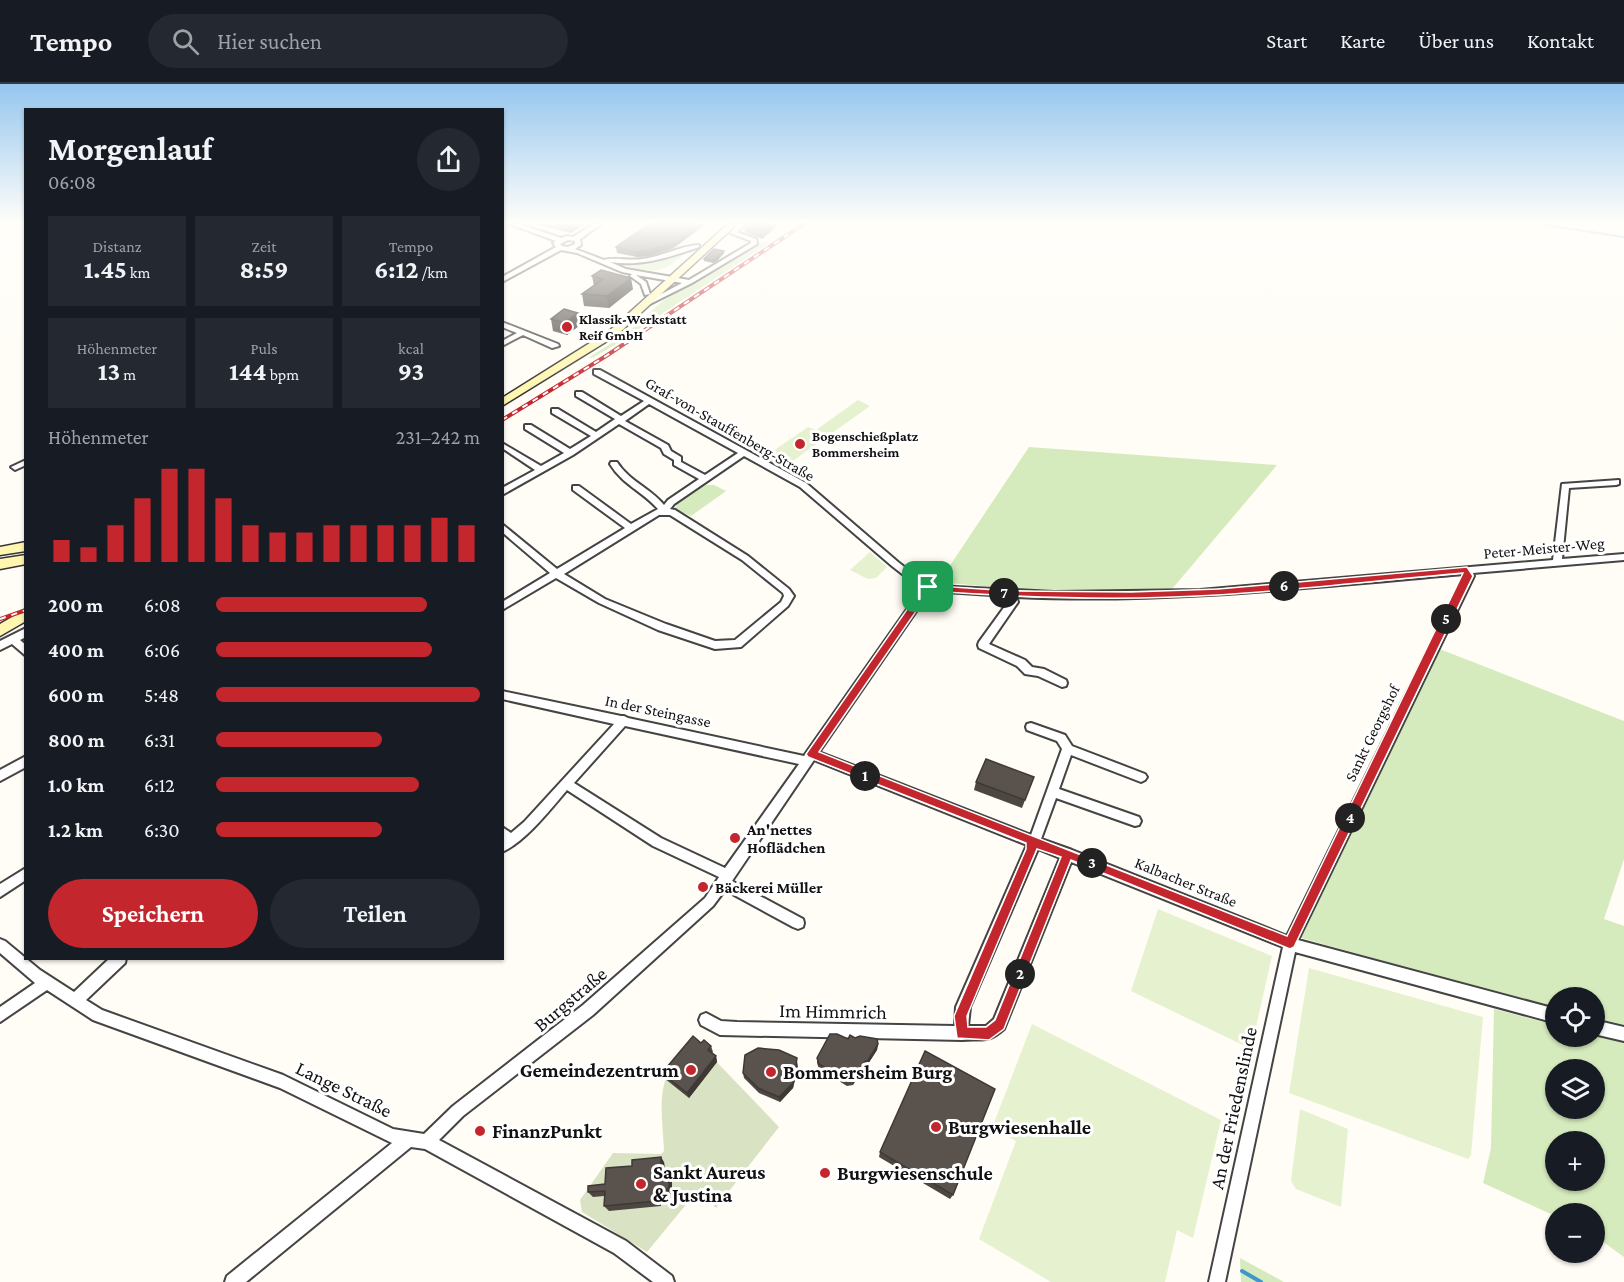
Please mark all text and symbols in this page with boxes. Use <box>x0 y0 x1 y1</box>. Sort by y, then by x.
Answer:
search box <box>148 14 568 68</box>
icon: search <box>169 25 202 58</box>
text: Tempo <box>30 26 112 57</box>
text: Hier suchen <box>217 29 322 54</box>
text: Start <box>1266 29 1307 53</box>
text: Karte <box>1340 29 1385 53</box>
text: Über uns <box>1418 29 1494 53</box>
text: Kontakt <box>1527 29 1594 53</box>
button: share <box>417 128 480 191</box>
text: Morgenlauf <box>48 130 212 167</box>
text: 06:08 <box>48 171 96 193</box>
text: Distanz <box>92 238 142 255</box>
text: Zeit <box>252 238 276 255</box>
text: Tempo <box>389 238 433 255</box>
text: 1.45 <box>84 255 127 284</box>
text: 8:59 <box>239 255 289 284</box>
text: 6:12 <box>374 255 419 284</box>
text: km <box>127 264 150 281</box>
text: /km <box>419 264 448 281</box>
place label: Klassik-Werkstatt Reif GmbH <box>579 311 688 343</box>
marker: Klassik-Werkstatt Reif GmbH <box>560 320 574 334</box>
text: Höhenmeter <box>77 340 157 357</box>
text: Puls <box>251 340 278 357</box>
text: kcal <box>398 340 424 357</box>
text: 13 <box>98 357 120 386</box>
text: 144 <box>229 357 267 386</box>
text: 93 <box>398 357 424 386</box>
text: m <box>120 366 136 383</box>
text: bpm <box>267 366 299 383</box>
street label: Graf-von-Stauffenberg-Straße <box>642 374 817 485</box>
text: Höhenmeter <box>48 426 149 448</box>
text: 231–242 m <box>396 426 480 448</box>
place label: Bogenschießplatz Bommersheim <box>812 428 919 460</box>
marker: Bogenschießplatz Bommersheim <box>793 437 807 451</box>
street label: Peter-Meister-Weg <box>1483 534 1606 563</box>
pin <box>902 561 953 612</box>
icon: arrive <box>911 570 944 603</box>
pin: 6 <box>1269 571 1299 601</box>
text: 6 <box>1280 577 1288 594</box>
pin: 7 <box>989 578 1019 608</box>
text: 7 <box>1000 584 1008 601</box>
text: 200 m <box>48 594 103 616</box>
text: 6:08 <box>144 594 181 616</box>
pin: 5 <box>1431 604 1461 634</box>
text: 5 <box>1442 610 1450 627</box>
text: 400 m <box>48 639 104 661</box>
text: 6:06 <box>144 639 180 661</box>
street label: Sankt Georgshof <box>1341 681 1404 784</box>
text: 600 m <box>48 684 104 706</box>
text: 5:48 <box>144 684 179 706</box>
street label: In der Steingasse <box>603 691 712 731</box>
text: 800 m <box>48 729 105 751</box>
text: 6:31 <box>144 729 175 751</box>
pin: 1 <box>850 761 880 791</box>
text: 1 <box>862 767 868 784</box>
text: 1.0 km <box>48 774 104 796</box>
text: 6:12 <box>144 774 175 796</box>
pin: 4 <box>1335 803 1365 833</box>
text: 4 <box>1346 809 1354 826</box>
text: 1.2 km <box>48 819 103 841</box>
text: 6:30 <box>144 819 180 841</box>
place label: An'nettes Hoflädchen <box>746 821 825 856</box>
marker: An'nettes Hoflädchen <box>728 831 742 845</box>
pin: 3 <box>1077 848 1107 878</box>
text: 3 <box>1088 854 1096 871</box>
street label: Kalbacher Straße <box>1132 854 1240 910</box>
button: Speichern <box>48 879 258 948</box>
button: Teilen <box>270 879 480 948</box>
place label: Bäckerei Müller <box>715 879 823 896</box>
marker: Bäckerei Müller <box>696 880 710 894</box>
pin: 2 <box>1005 959 1035 989</box>
street label: Burgstraße <box>529 962 612 1037</box>
text: 2 <box>1016 965 1024 982</box>
map controls <box>1545 987 1605 1263</box>
button: locate <box>1545 987 1605 1047</box>
street label: Im Himmrich <box>779 999 887 1023</box>
street label: An der Friedenslinde <box>1205 1025 1261 1191</box>
street label: Lange Straße <box>292 1056 396 1123</box>
place label: Gemeindezentrum <box>520 1059 679 1081</box>
button: layers <box>1545 1059 1605 1119</box>
place label: Bommersheim Burg <box>783 1061 953 1083</box>
marker: Gemeindezentrum <box>684 1063 698 1077</box>
marker: Bommersheim Burg <box>764 1065 778 1079</box>
place label: Burgwiesenhalle <box>948 1116 1091 1138</box>
place label: FinanzPunkt <box>492 1120 603 1142</box>
marker: Burgwiesenhalle <box>929 1120 943 1134</box>
marker: FinanzPunkt <box>473 1124 487 1138</box>
button: + <box>1545 1131 1605 1191</box>
place label: Sankt Aureus & Justina <box>653 1161 765 1206</box>
place label: Burgwiesenschule <box>837 1162 993 1184</box>
marker: Burgwiesenschule <box>818 1166 832 1180</box>
marker: Sankt Aureus & Justina <box>634 1177 648 1191</box>
button: − <box>1545 1203 1605 1263</box>

